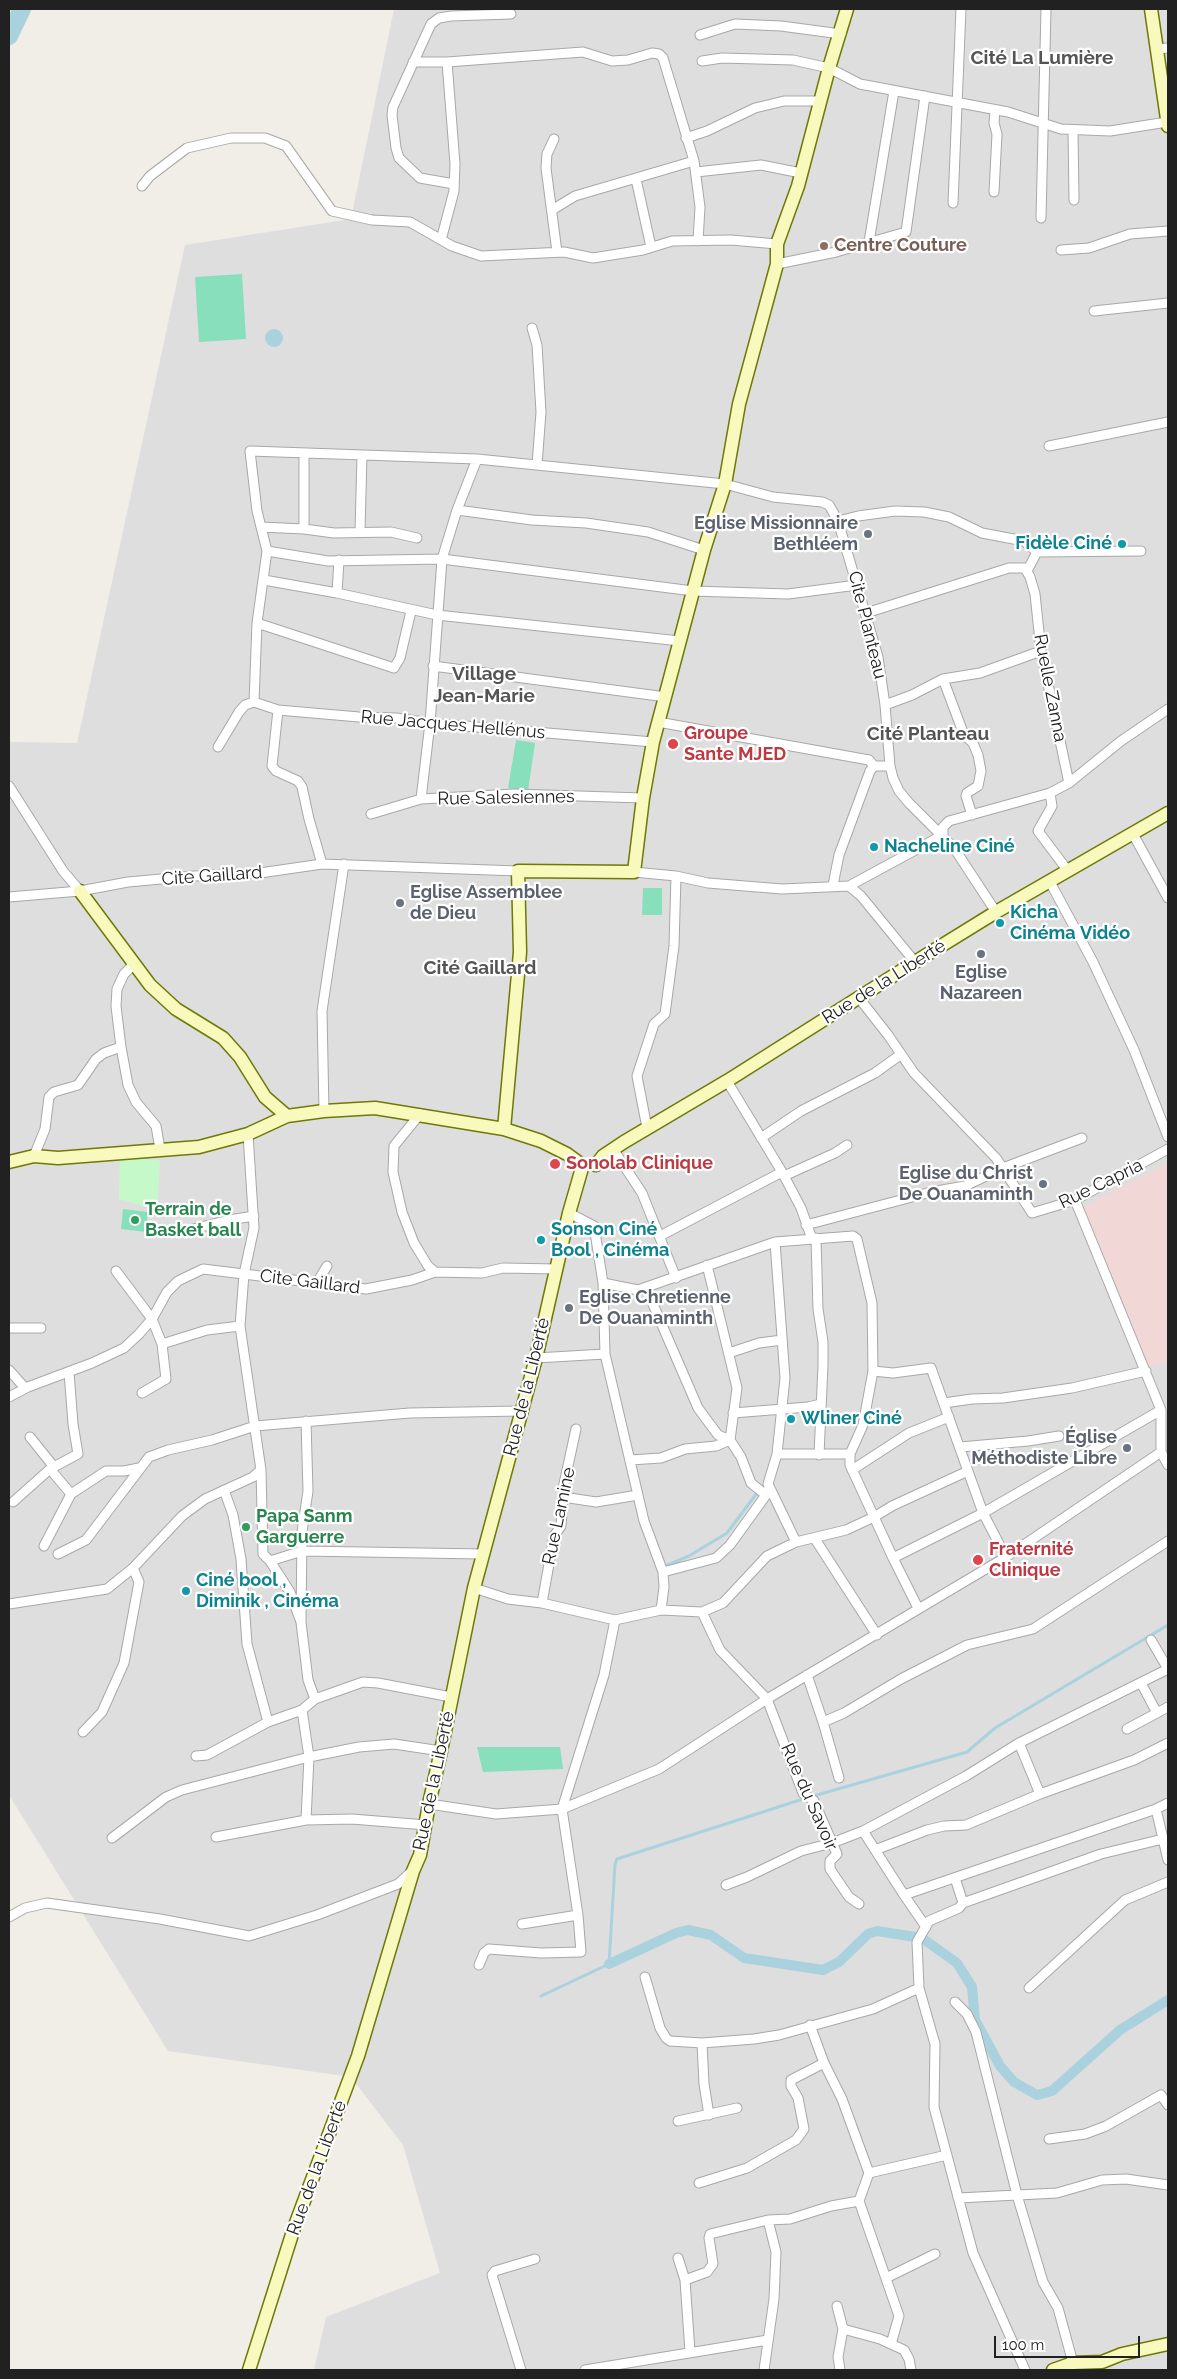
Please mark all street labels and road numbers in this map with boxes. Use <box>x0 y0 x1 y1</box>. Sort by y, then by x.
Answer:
street label: Cite Planteau <box>843 569 891 681</box>
street label: Ruelle Zanna <box>1029 632 1071 744</box>
street label: Rue Jacques Hellénus <box>360 706 546 744</box>
street label: Rue Salesiennes <box>437 786 575 810</box>
street label: Cite Gaillard <box>161 862 263 890</box>
street label: Rue de la Liberté <box>818 935 950 1029</box>
street label: Rue Capria <box>1055 1154 1147 1214</box>
street label: Cite Gaillard <box>259 1265 361 1299</box>
street label: Rue de la Liberté <box>499 1316 555 1458</box>
street label: Rue Lamine <box>538 1465 580 1567</box>
street label: Rue de la Liberté <box>409 1709 459 1853</box>
street label: Rue du Savoir <box>776 1740 842 1854</box>
street label: Rue de la Liberté <box>283 2098 351 2238</box>

